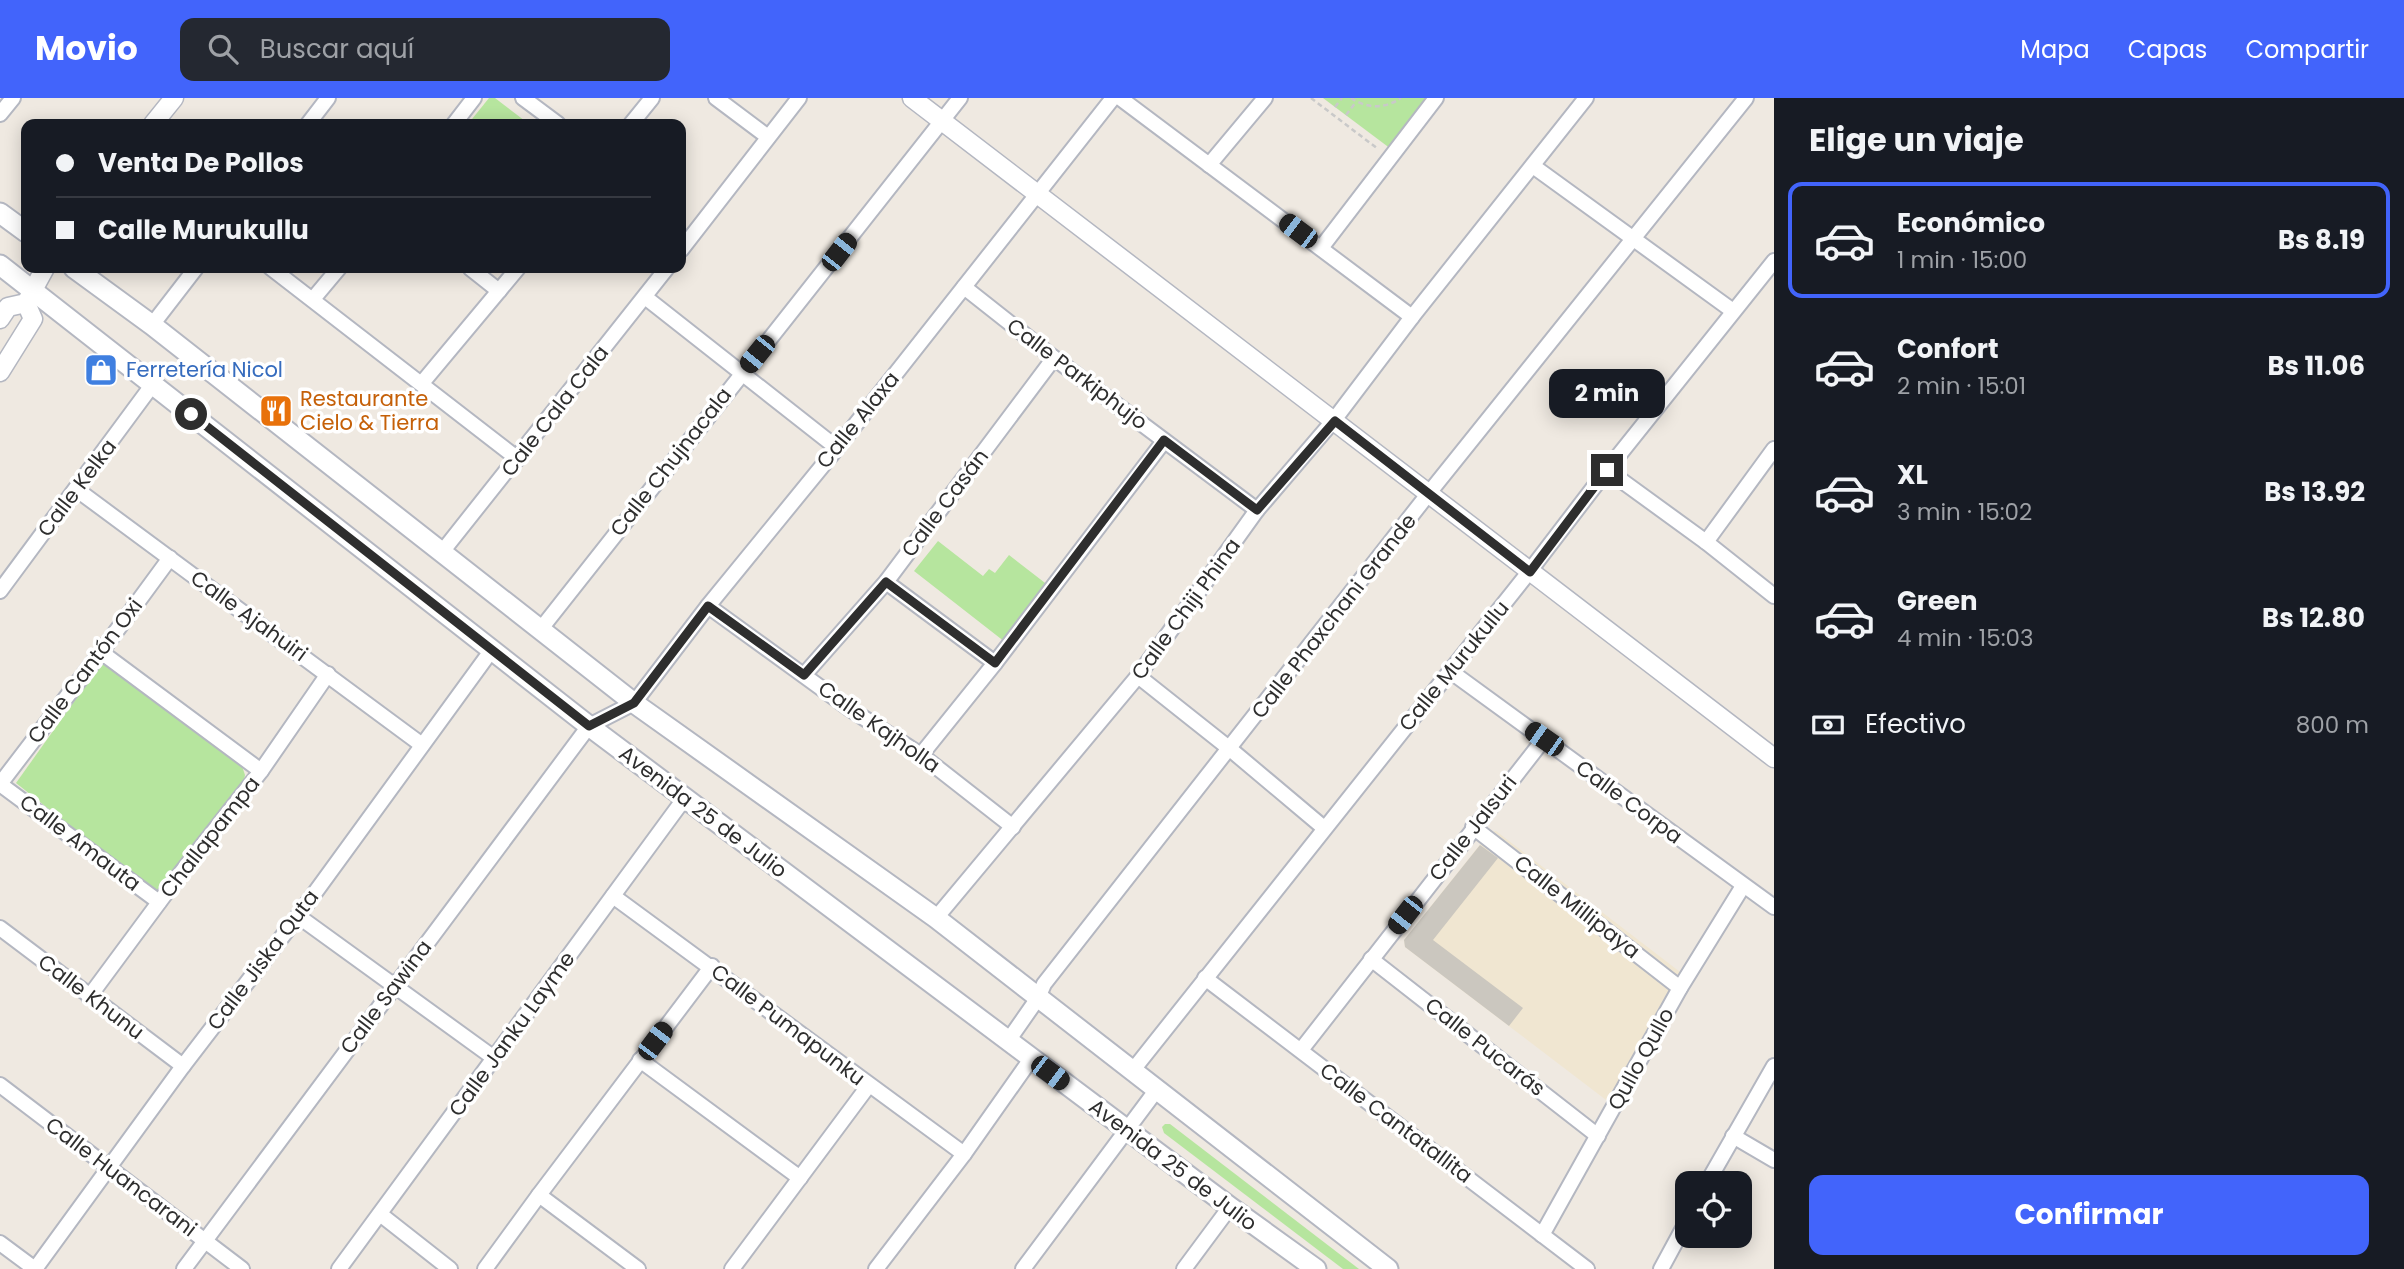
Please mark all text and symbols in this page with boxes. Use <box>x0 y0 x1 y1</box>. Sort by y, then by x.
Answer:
search box <box>180 18 670 81</box>
text: Movio <box>35 25 138 72</box>
icon: search <box>204 30 242 68</box>
text: Buscar aquí <box>260 31 414 67</box>
text: Mapa <box>2020 33 2090 66</box>
text: Capas <box>2128 33 2207 66</box>
text: Compartir <box>2245 33 2369 66</box>
text: Elige un viaje <box>1809 117 2024 162</box>
text: Venta De Pollos <box>98 145 304 181</box>
text: Económico <box>1897 205 2045 241</box>
icon: car <box>1813 209 1876 272</box>
car <box>1275 210 1322 252</box>
text: Calle Murukullu <box>98 212 309 248</box>
text: Bs 8.19 <box>2278 222 2365 258</box>
car <box>818 229 861 275</box>
text: 1 min · 15:00 <box>1897 244 2027 276</box>
street label: Calle Parkiphujo <box>1001 311 1154 436</box>
car <box>736 331 779 377</box>
text: Confort <box>1897 331 1999 367</box>
icon: car <box>1813 335 1876 398</box>
street label: Cale Cala Cala <box>494 339 615 482</box>
text: Bs 11.06 <box>2267 348 2365 384</box>
shop icon: Ferretería Nicol <box>82 351 120 389</box>
place label: Ferretería Nicol <box>126 355 283 384</box>
street label: Calle Alaxa <box>809 365 906 474</box>
callout: 2 min <box>1549 368 1665 418</box>
text: 2 min · 15:01 <box>1897 370 2026 402</box>
text: 2 min <box>1575 377 1639 409</box>
street label: Calle Chujnacala <box>603 381 738 542</box>
place label: Restaurante Cielo & Tierra <box>300 384 439 437</box>
restaurant icon: Restaurante Cielo & Tierra <box>257 392 295 430</box>
route start <box>175 398 207 430</box>
street label: Calle Kelka <box>30 433 123 542</box>
street label: Calle Casán <box>894 443 995 563</box>
route end <box>1591 454 1623 486</box>
text: XL <box>1897 457 1928 493</box>
icon: car <box>1813 461 1876 524</box>
text: Bs 13.92 <box>2264 474 2365 510</box>
text: 3 min · 15:02 <box>1897 496 2032 528</box>
street label: Calle Phaxchani Grande <box>1244 507 1423 724</box>
street label: Calle Chiji Phina <box>1124 532 1247 685</box>
street label: Calle Ajahuiri <box>185 563 314 668</box>
text: Green <box>1897 583 1978 619</box>
icon: car <box>1813 587 1876 650</box>
street label: Calle Cantón Oxi <box>20 592 149 749</box>
street label: Calle Murukullu <box>1392 594 1515 737</box>
text: Bs 12.80 <box>2262 600 2365 636</box>
text: 4 min · 15:03 <box>1897 622 2034 654</box>
street label: Calle Kajholla <box>812 674 946 779</box>
icon: cash <box>1809 706 1847 744</box>
text: Efectivo <box>1865 706 1966 742</box>
text: 800 m <box>2296 709 2369 741</box>
car <box>1521 718 1568 760</box>
street label: Avenida 25 de Julio <box>613 739 793 884</box>
street label: Calle Corpa <box>1570 753 1688 850</box>
street label: Calle Jalsuri <box>1422 769 1523 887</box>
street label: Challapampa <box>153 770 266 903</box>
street label: Calle Amauta <box>14 787 147 898</box>
street label: Calle Millipaya <box>1508 848 1646 965</box>
street label: Calle Jiska Quta <box>200 883 325 1036</box>
car <box>1384 892 1427 938</box>
street label: Calle Sawina <box>333 934 438 1060</box>
street label: Calle Janku Layme <box>442 945 581 1122</box>
street label: Calle Khunu <box>32 947 150 1046</box>
street label: Calle Pumapunku <box>705 957 871 1092</box>
street label: Calle Pucarás <box>1419 991 1551 1103</box>
street label: Qullo Qullo <box>1600 1002 1681 1115</box>
car <box>634 1018 677 1064</box>
car <box>1027 1052 1074 1094</box>
street label: Calle Cantatallita <box>1314 1056 1479 1190</box>
street label: Avenida 25 de Julio <box>1083 1092 1263 1237</box>
street label: Calle Huancarani <box>40 1110 203 1243</box>
map controls <box>1675 1171 1752 1248</box>
button: locate <box>1675 1171 1752 1248</box>
button: Confirmar <box>1809 1175 2369 1255</box>

